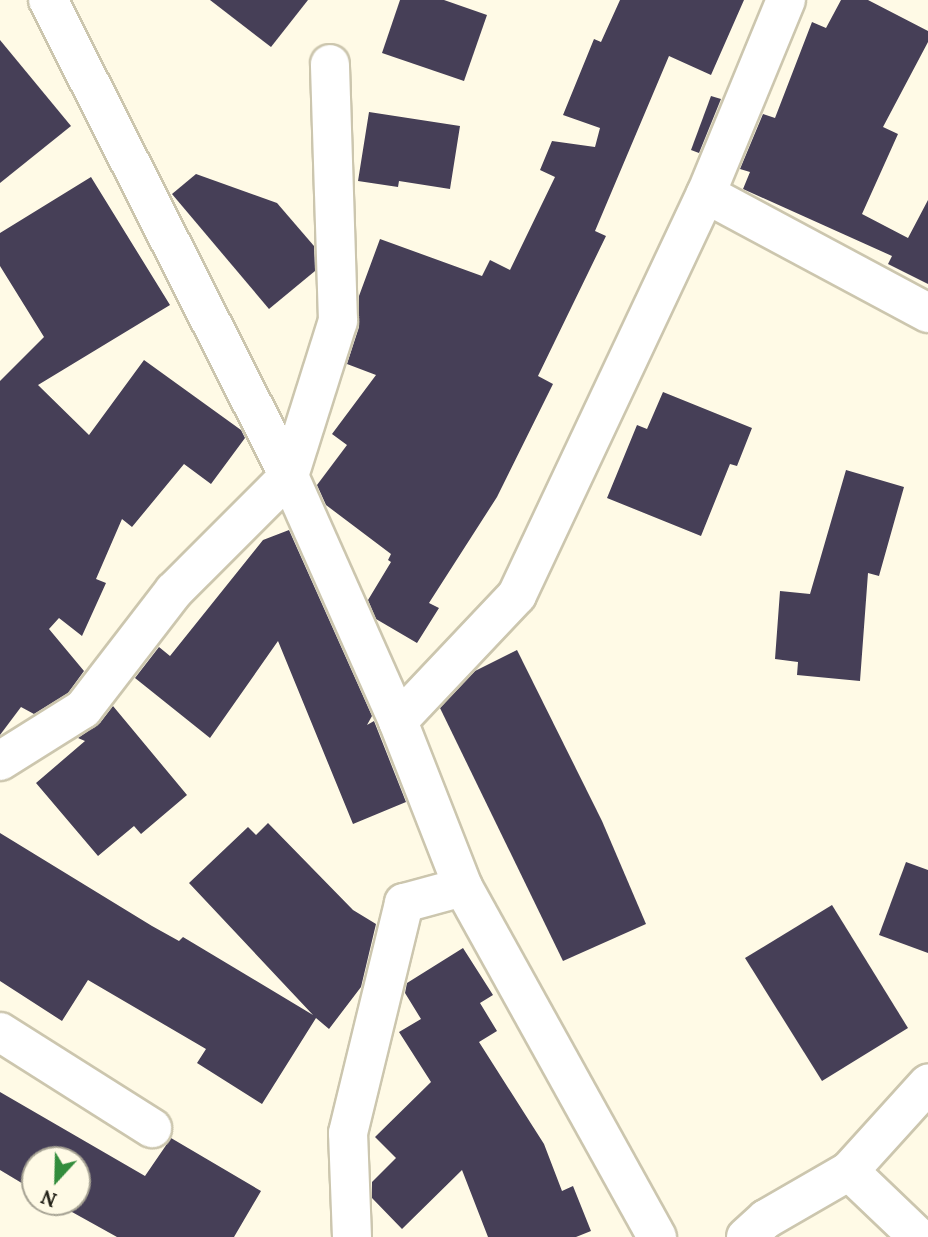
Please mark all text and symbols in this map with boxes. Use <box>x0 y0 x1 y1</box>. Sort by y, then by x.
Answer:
north arrow <box>21 1146 91 1216</box>
text: N <box>38 1185 60 1212</box>

